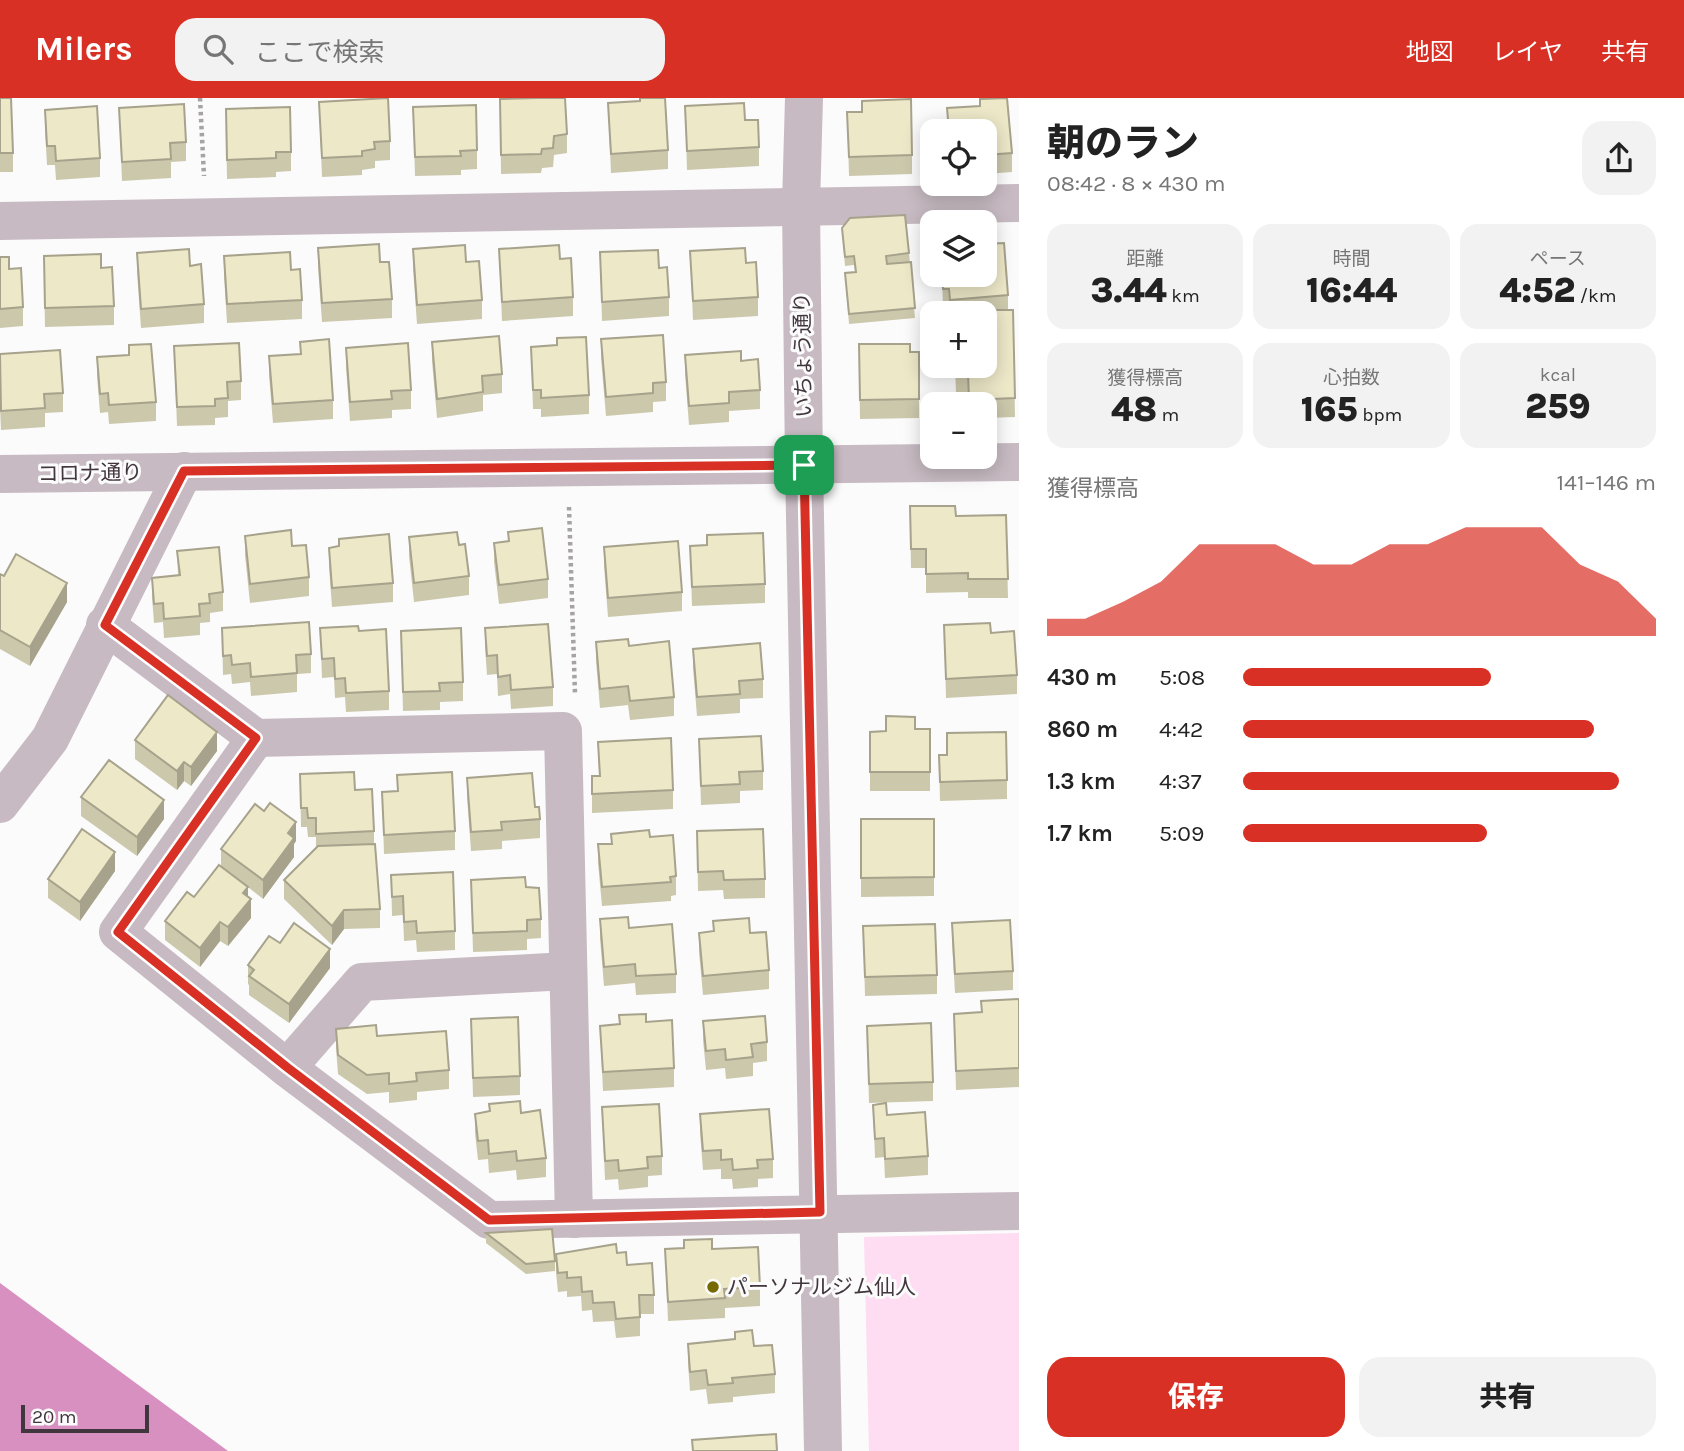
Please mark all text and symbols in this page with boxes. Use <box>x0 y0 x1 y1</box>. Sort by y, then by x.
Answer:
search box <box>175 18 665 81</box>
text: Milers <box>35 30 133 68</box>
icon: search <box>199 30 237 68</box>
text: ここで検索 <box>255 37 385 68</box>
text: 地図 <box>1406 38 1454 66</box>
text: レイヤ <box>1492 38 1563 66</box>
text: 共有 <box>1601 38 1649 66</box>
map controls <box>920 119 997 469</box>
button: locate <box>920 119 997 196</box>
text: 朝のラン <box>1047 121 1199 166</box>
button: share <box>1582 121 1656 195</box>
text: 08:42 · 8 × 430 m <box>1047 170 1225 197</box>
button: layers <box>920 210 997 287</box>
text: 距離 <box>1126 248 1164 270</box>
text: 時間 <box>1332 248 1371 270</box>
text: ペース <box>1530 248 1586 270</box>
text: 3.44 <box>1091 270 1167 311</box>
text: 16:44 <box>1306 270 1397 311</box>
text: 4:52 <box>1499 270 1575 311</box>
text: km <box>1167 285 1200 307</box>
text: /km <box>1575 285 1617 307</box>
street label: いちょう通り <box>790 292 816 418</box>
button: + <box>920 301 997 378</box>
text: kcal <box>1540 364 1576 386</box>
text: 獲得標高 <box>1107 367 1183 389</box>
text: 心拍数 <box>1323 367 1380 389</box>
text: 259 <box>1525 386 1591 427</box>
text: 48 <box>1111 389 1157 430</box>
text: 165 <box>1301 389 1358 430</box>
button: − <box>920 392 997 469</box>
text: m <box>1157 404 1179 426</box>
text: bpm <box>1358 404 1402 426</box>
pin <box>774 435 834 495</box>
icon: arrive <box>785 446 823 484</box>
street label: コロナ通り <box>37 460 143 486</box>
text: 141–146 m <box>1556 469 1656 496</box>
text: 獲得標高 <box>1047 475 1139 502</box>
text: 430 m <box>1047 664 1117 691</box>
text: 5:08 <box>1159 664 1205 691</box>
text: 860 m <box>1047 716 1118 743</box>
text: 4:42 <box>1159 716 1203 743</box>
text: 1.3 km <box>1047 768 1116 795</box>
text: 4:37 <box>1159 768 1202 795</box>
text: 1.7 km <box>1047 820 1113 847</box>
text: 5:09 <box>1159 820 1204 847</box>
place label: パーソナルジム仙人 <box>727 1275 916 1299</box>
marker: パーソナルジム仙人 <box>705 1279 721 1295</box>
button: 保存 <box>1047 1357 1345 1437</box>
button: 共有 <box>1359 1357 1656 1437</box>
scale bar <box>21 1402 149 1434</box>
text: 20 m <box>32 1406 77 1428</box>

